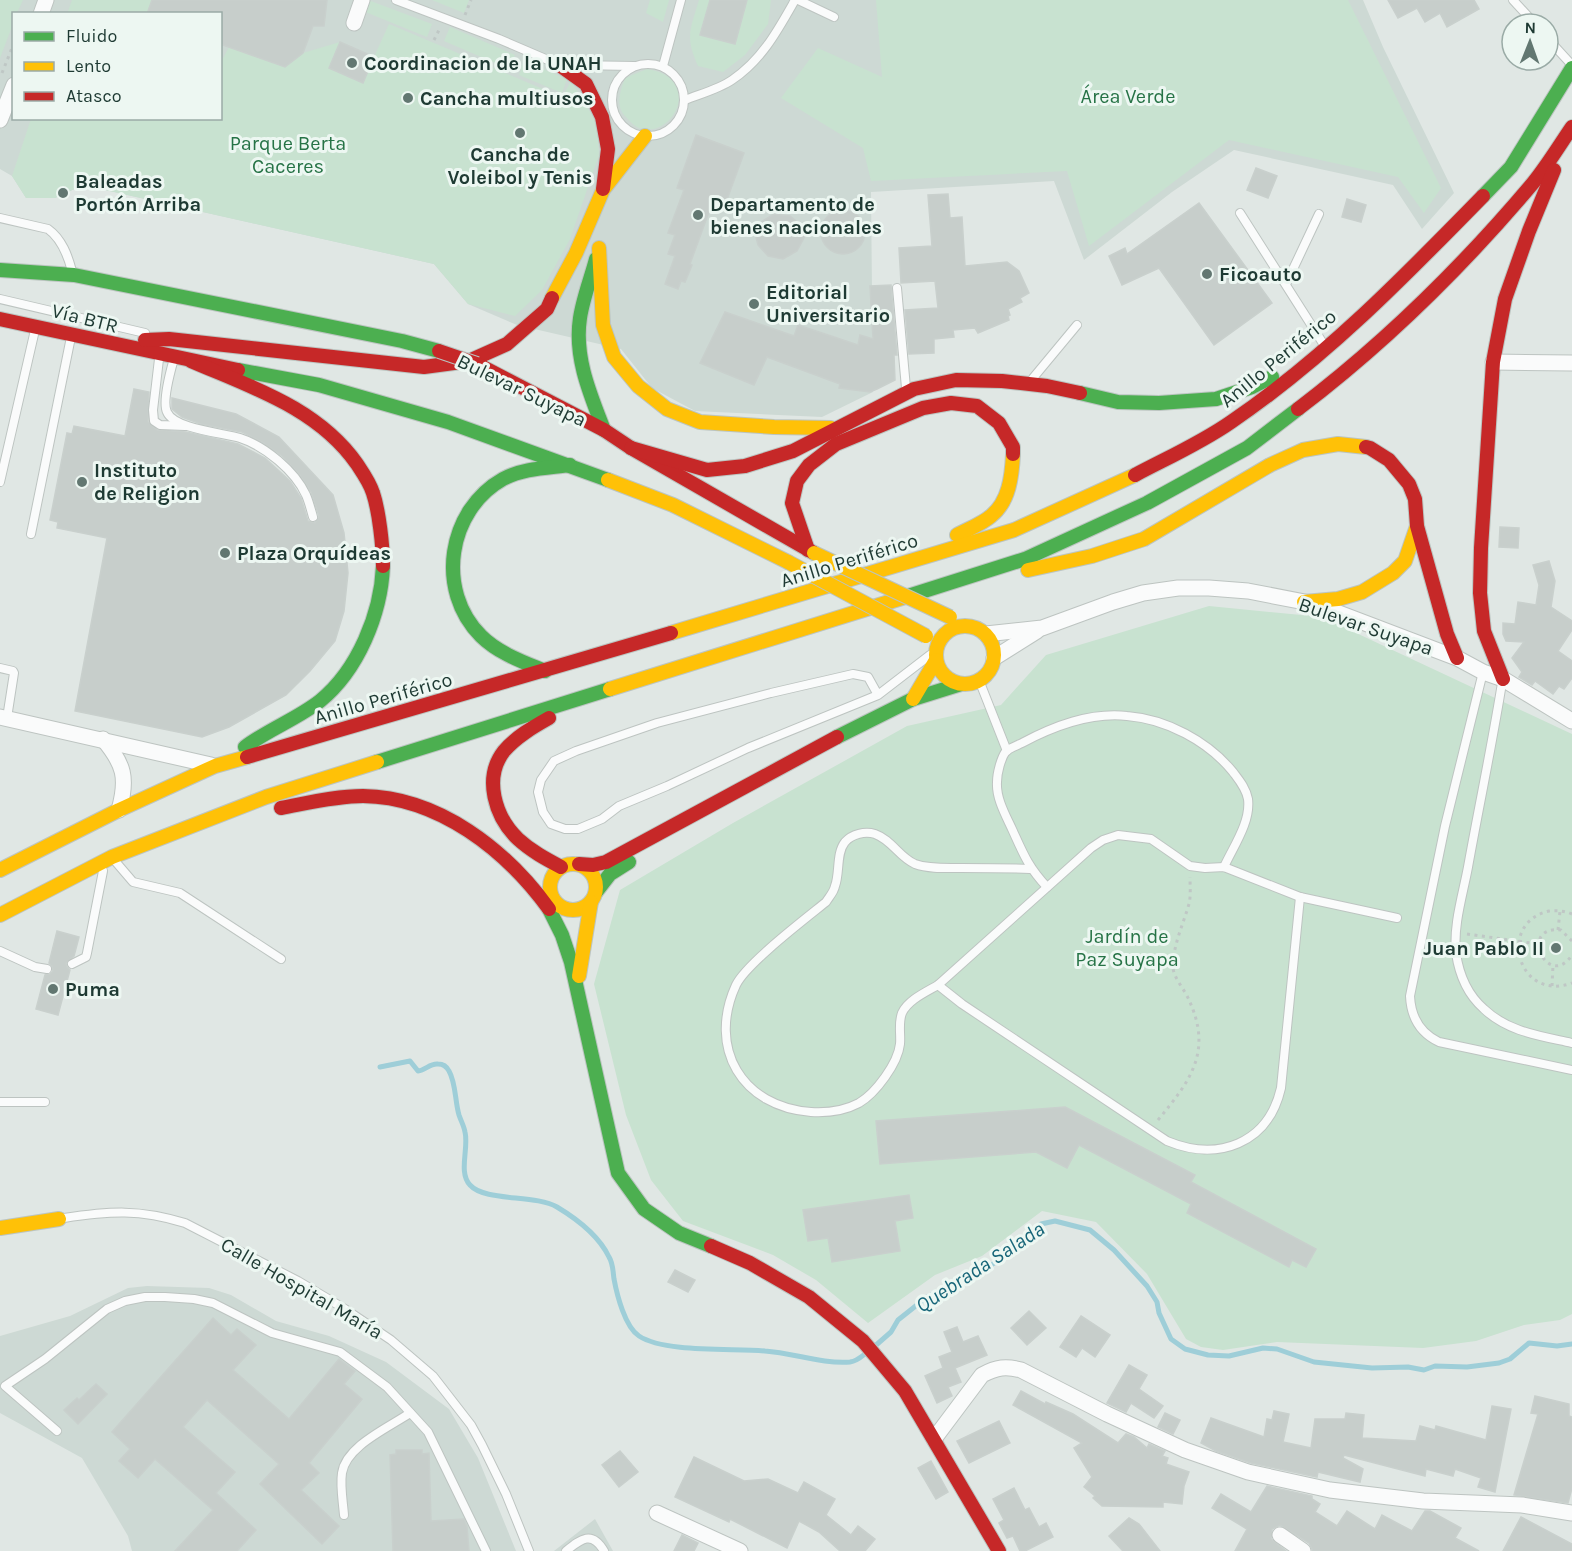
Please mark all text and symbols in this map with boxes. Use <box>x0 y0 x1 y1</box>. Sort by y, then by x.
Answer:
legend <box>12 12 222 120</box>
north arrow <box>1500 12 1560 72</box>
text: N <box>1524 18 1536 37</box>
text: Fluido <box>66 25 117 47</box>
place label: Coordinacion de la UNAH <box>364 52 602 75</box>
text: Lento <box>66 55 111 77</box>
marker: Coordinacion de la UNAH <box>345 56 359 70</box>
park label: Área Verde <box>1081 84 1175 108</box>
text: Atasco <box>66 85 122 107</box>
place label: Cancha multiusos <box>420 87 594 110</box>
marker: Cancha multiusos <box>401 91 415 105</box>
marker: Cancha de Voleibol y Tenis <box>513 126 527 140</box>
park label: Parque Berta Caceres <box>230 132 346 178</box>
place label: Cancha de Voleibol y Tenis <box>448 143 592 189</box>
place label: Baleadas Portón Arriba <box>75 170 201 216</box>
marker: Baleadas Portón Arriba <box>56 186 70 200</box>
place label: Departamento de bienes nacionales <box>710 193 882 239</box>
marker: Departamento de bienes nacionales <box>691 208 705 222</box>
place label: Ficoauto <box>1219 263 1302 286</box>
marker: Ficoauto <box>1200 267 1214 281</box>
place label: Editorial Universitario <box>766 281 890 327</box>
marker: Editorial Universitario <box>747 297 761 311</box>
street label: Vía BTR <box>49 299 120 338</box>
street label: Anillo Periférico <box>1216 305 1341 412</box>
street label: Bulevar Suyapa <box>454 349 590 432</box>
place label: Instituto de Religion <box>94 459 200 505</box>
marker: Instituto de Religion <box>75 475 89 489</box>
street label: Anillo Periférico <box>778 529 921 592</box>
place label: Plaza Orquídeas <box>237 542 391 565</box>
marker: Plaza Orquídeas <box>218 546 232 560</box>
street label: Bulevar Suyapa <box>1296 593 1436 660</box>
street label: Anillo Periférico <box>311 668 455 729</box>
park label: Jardín de Paz Suyapa <box>1075 925 1179 971</box>
place label: Juan Pablo II <box>1423 937 1544 960</box>
marker: Juan Pablo II <box>1549 941 1563 955</box>
place label: Puma <box>65 978 120 1001</box>
marker: Puma <box>46 982 60 996</box>
water label: Quebrada Salada <box>911 1217 1049 1317</box>
street label: Calle Hospital María <box>217 1233 387 1344</box>

